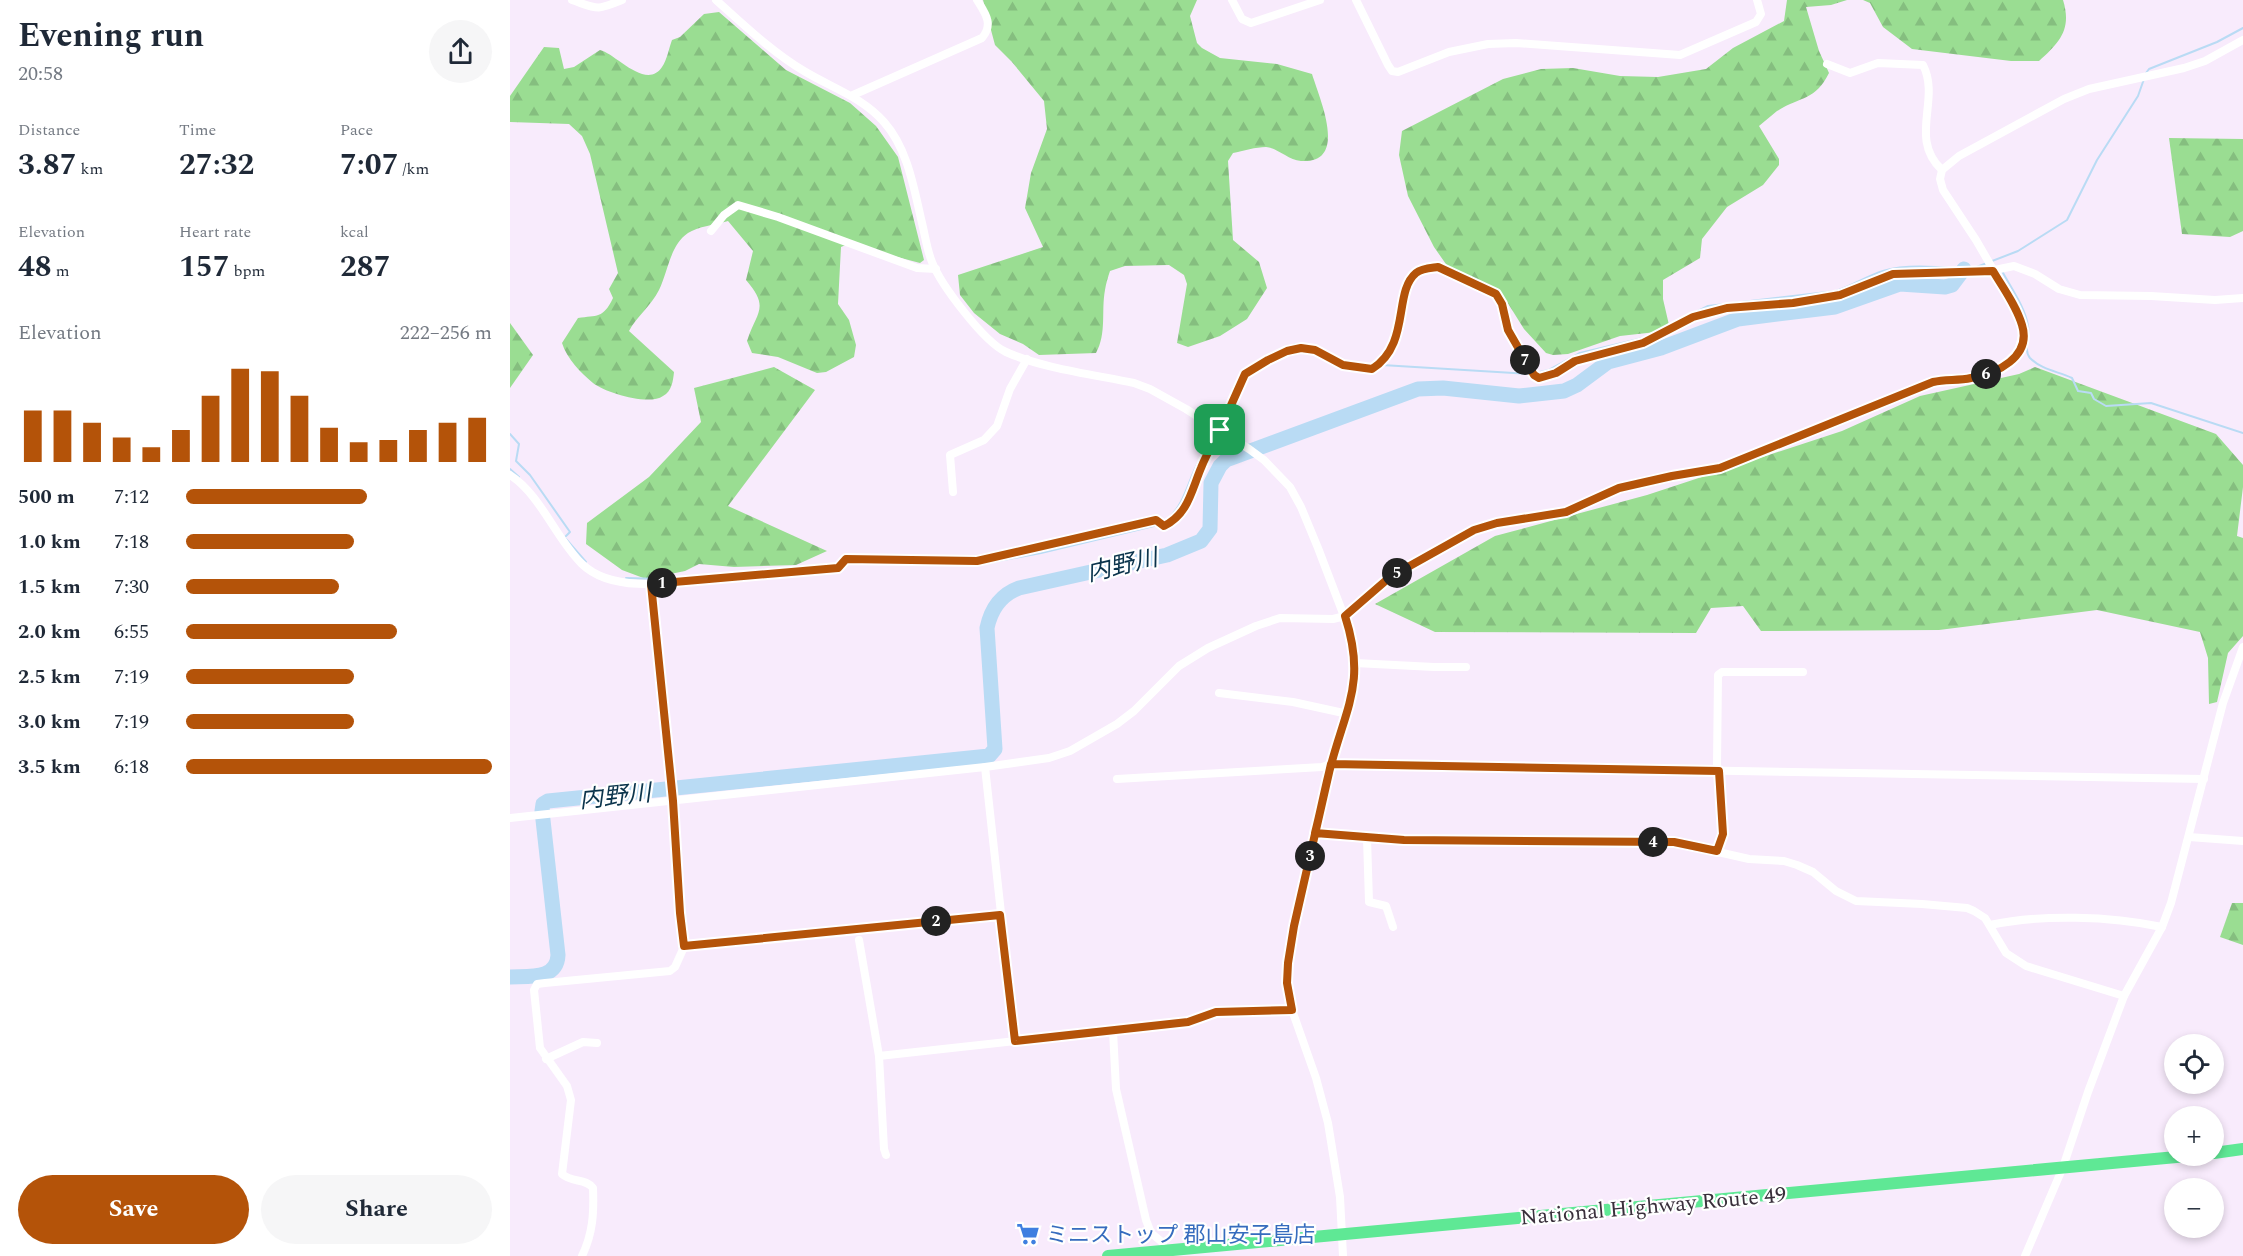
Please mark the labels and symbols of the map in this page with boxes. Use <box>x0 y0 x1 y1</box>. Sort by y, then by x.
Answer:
pin: 7 <box>1510 345 1540 375</box>
pin: 6 <box>1971 359 2001 389</box>
pin <box>1194 404 1245 455</box>
water label: 内野川 <box>1083 540 1164 592</box>
pin: 5 <box>1382 558 1412 588</box>
pin: 1 <box>647 568 677 598</box>
water label: 内野川 <box>577 775 656 819</box>
pin: 4 <box>1638 827 1668 857</box>
pin: 3 <box>1295 841 1325 871</box>
pin: 2 <box>921 906 951 936</box>
street label: National Highway Route 49 <box>1519 1178 1788 1235</box>
place label: ミニストップ 郡山安子島店 <box>1046 1219 1316 1252</box>
supermarket icon: ミニストップ 郡山安子島店 <box>1015 1221 1041 1247</box>

